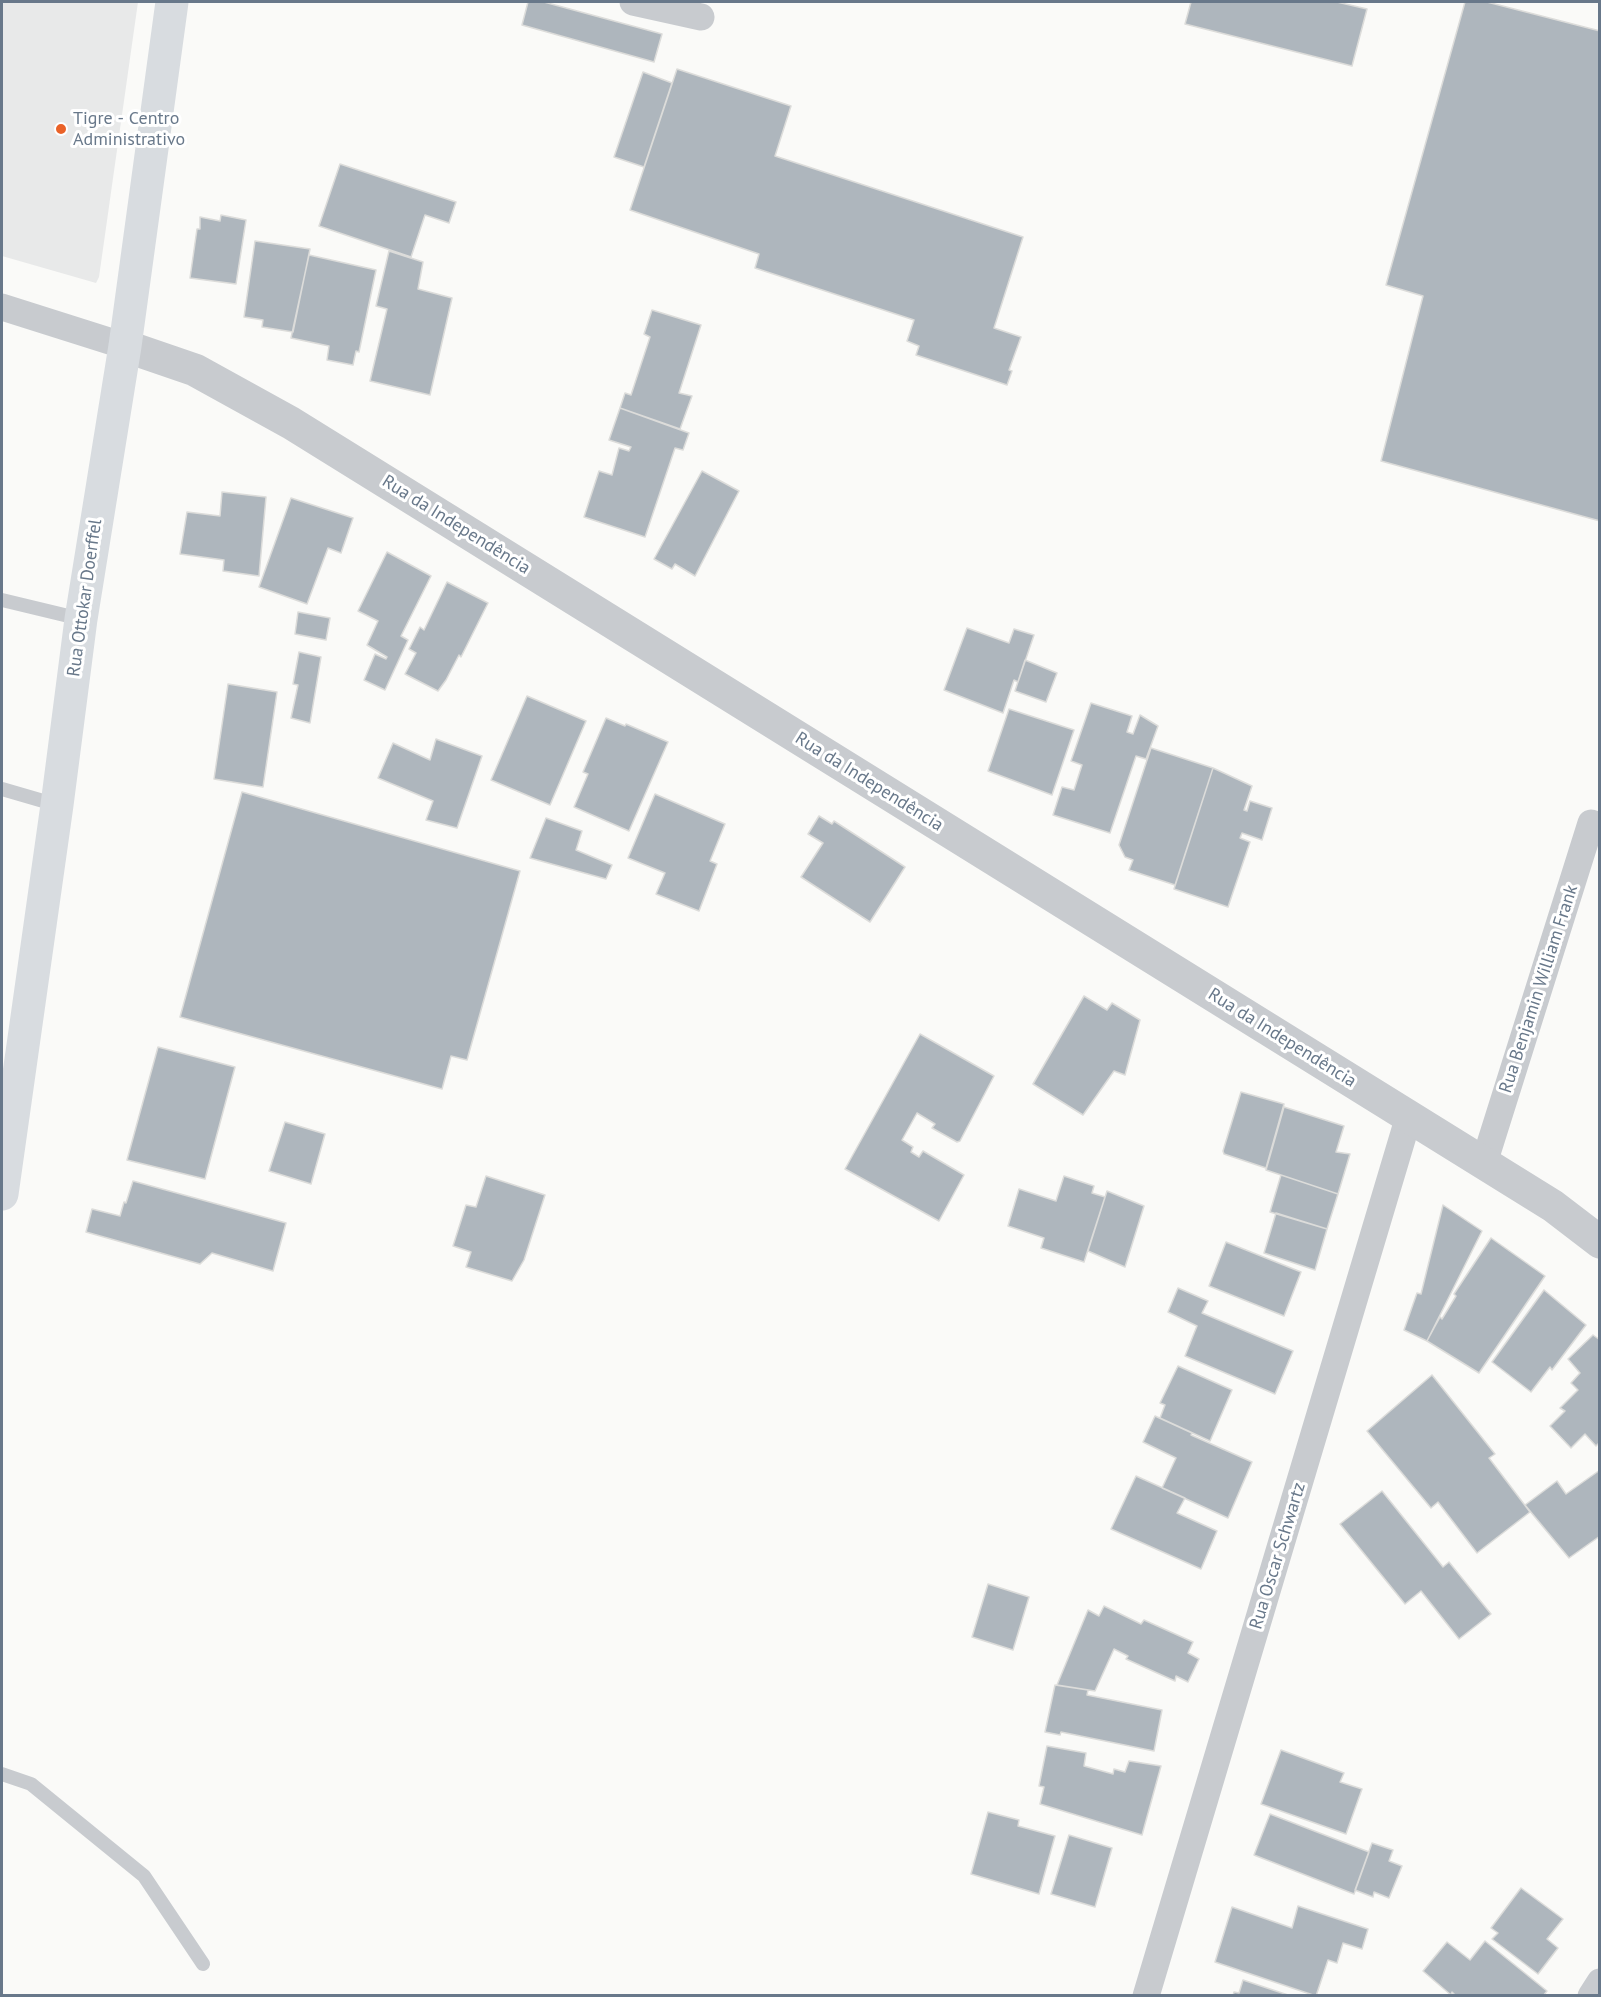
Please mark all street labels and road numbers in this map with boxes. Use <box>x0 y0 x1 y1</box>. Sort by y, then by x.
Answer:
street label: Rua da Independência <box>378 471 534 579</box>
street label: Rua Ottokar Doerffel <box>63 518 107 678</box>
street label: Rua da Independência <box>791 728 947 836</box>
street label: Rua Benjamin William Frank <box>1495 882 1583 1096</box>
street label: Rua da Independência <box>1204 984 1360 1092</box>
street label: Rua Oscar Schwartz <box>1245 1480 1311 1632</box>

